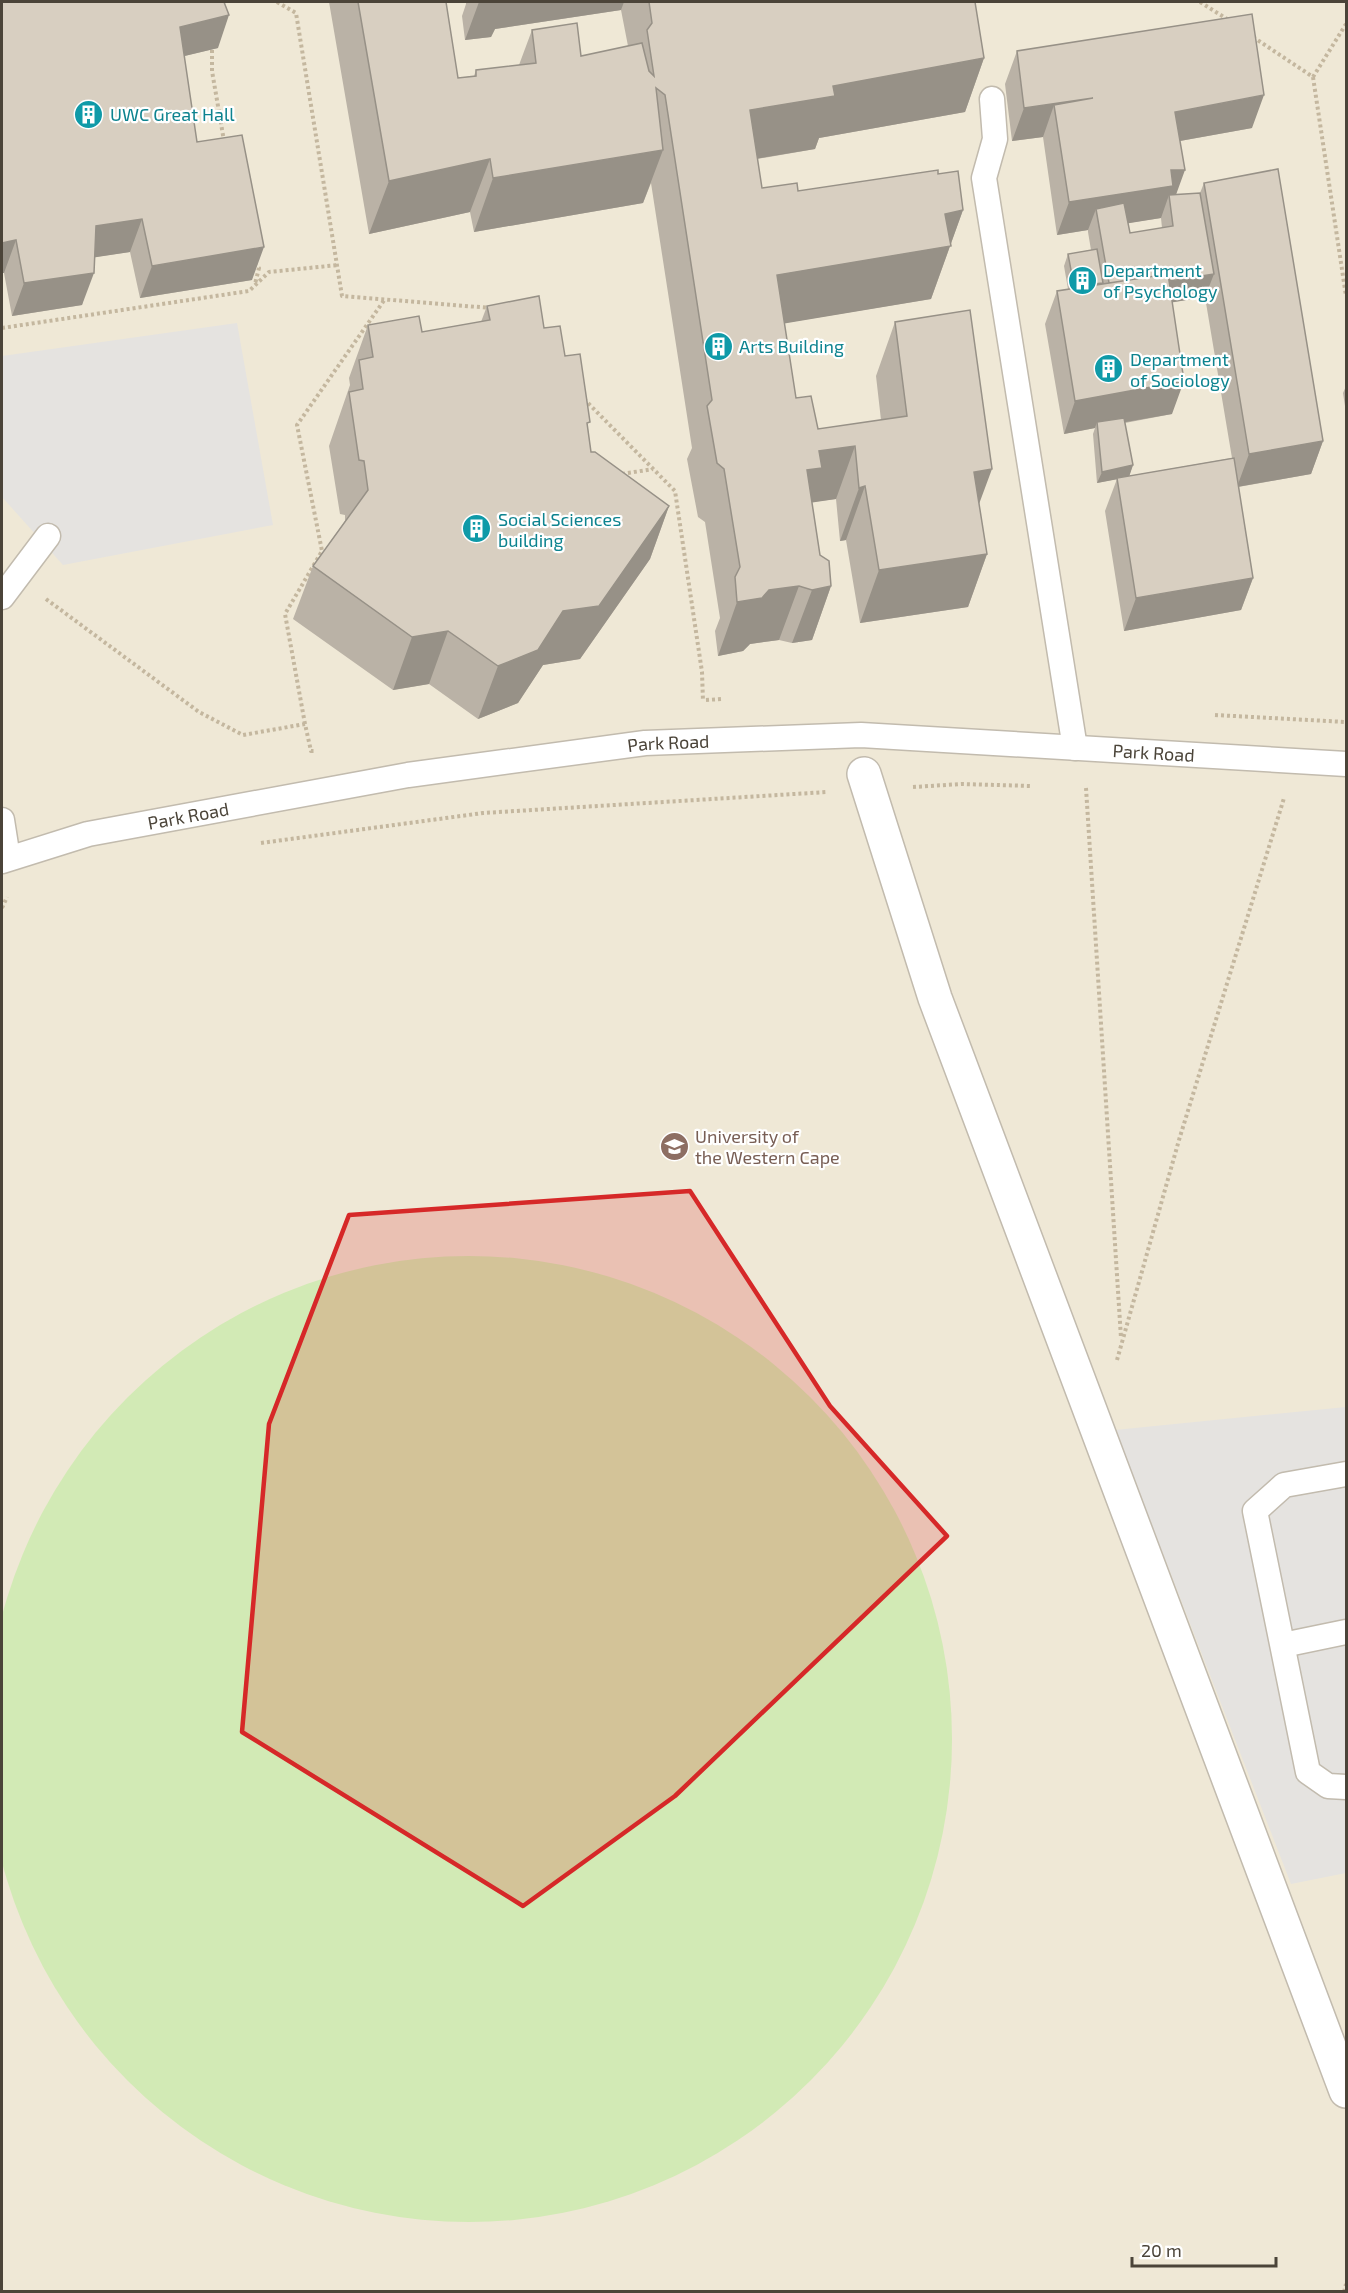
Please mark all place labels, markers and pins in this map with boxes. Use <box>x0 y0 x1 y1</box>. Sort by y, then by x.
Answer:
building icon: UWC Great Hall <box>73 98 105 130</box>
place label: UWC Great Hall <box>110 103 235 125</box>
place label: Department of Psychology <box>1103 259 1218 302</box>
building icon: Department of Psychology <box>1066 264 1098 296</box>
building icon: Arts Building <box>702 330 734 362</box>
place label: Arts Building <box>739 335 844 357</box>
place label: Department of Sociology <box>1130 348 1230 391</box>
building icon: Department of Sociology <box>1093 353 1125 385</box>
place label: Social Sciences building <box>498 508 621 551</box>
building icon: Social Sciences building <box>461 513 493 545</box>
place label: University of the Western Cape <box>695 1125 840 1168</box>
school or university icon: University of the Western Cape <box>658 1130 690 1162</box>

